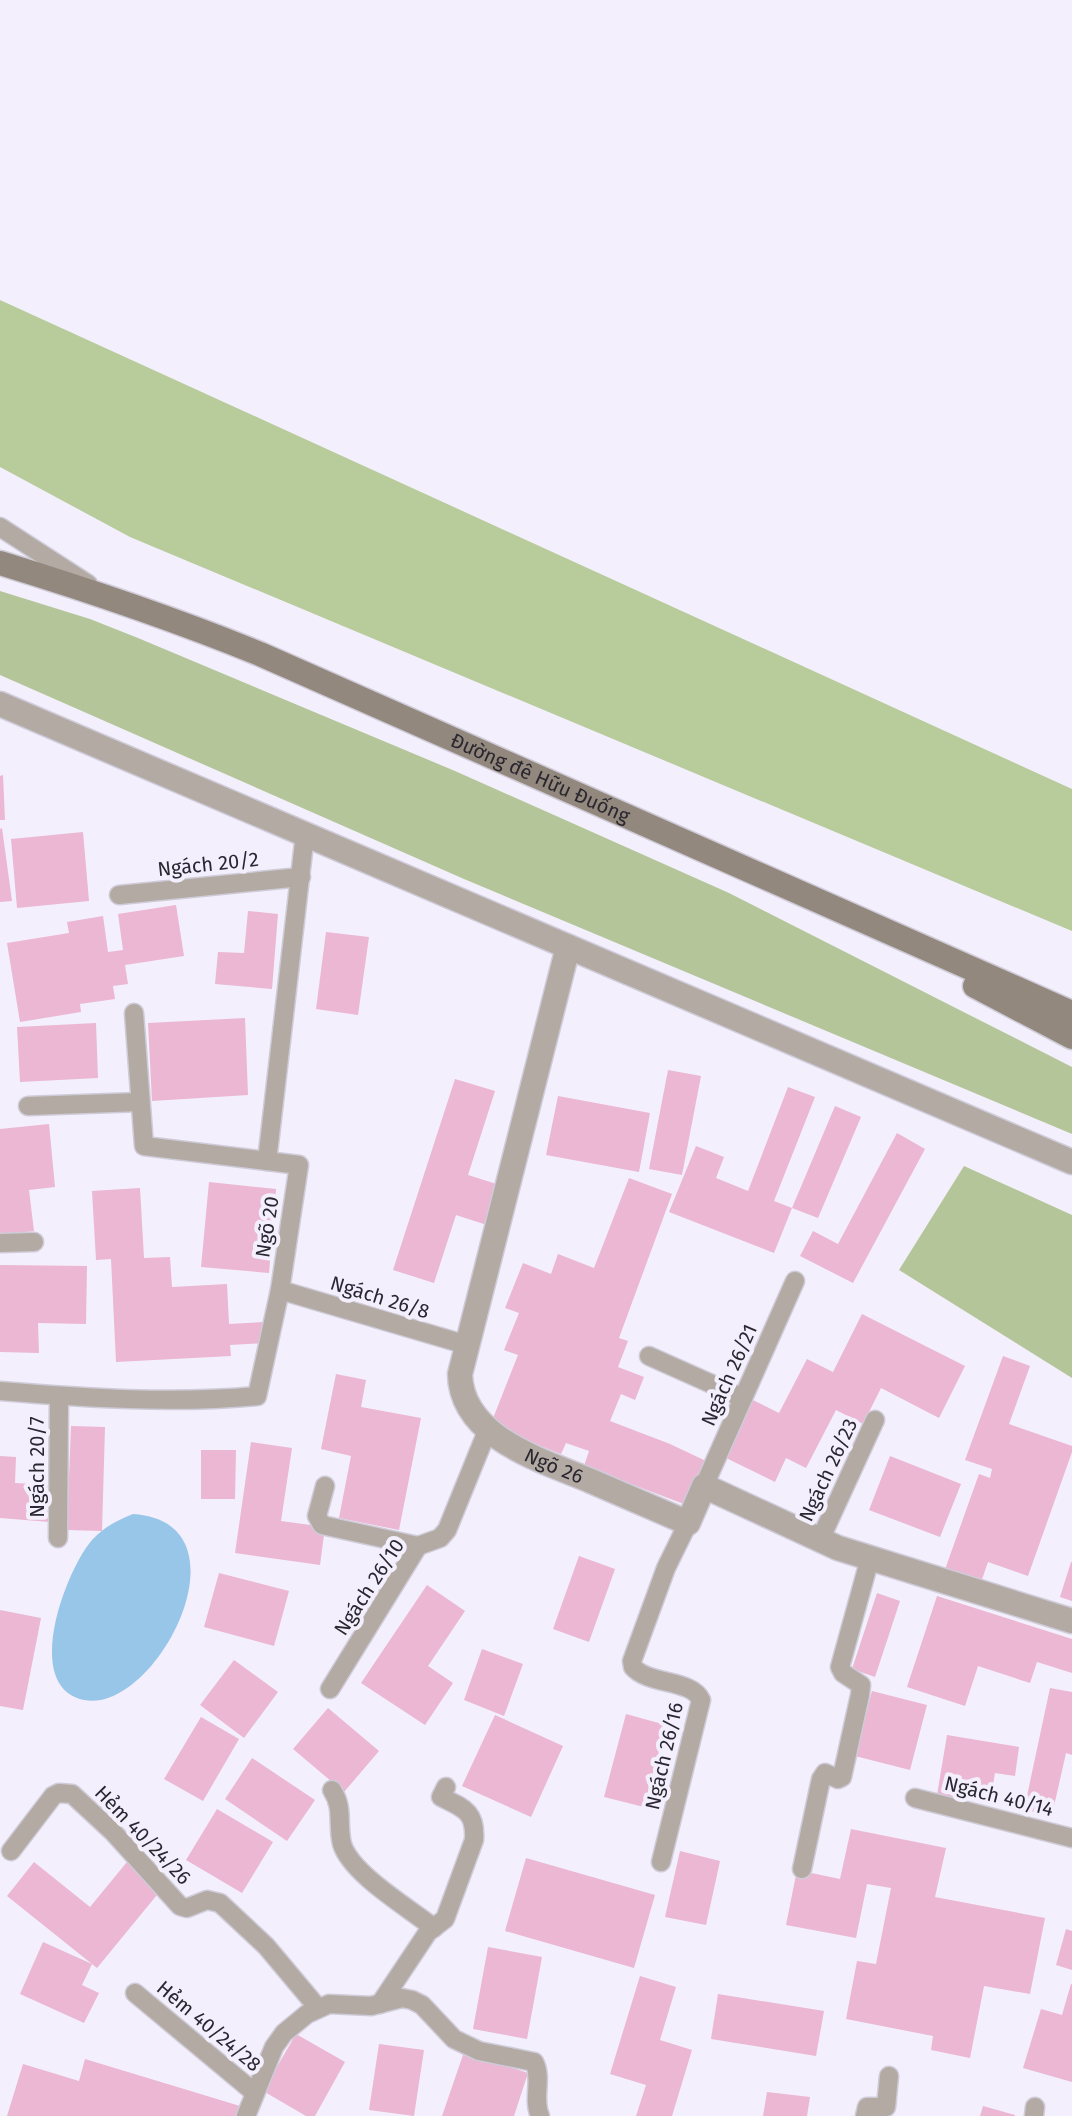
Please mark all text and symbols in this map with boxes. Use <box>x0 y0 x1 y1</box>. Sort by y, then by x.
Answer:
street label: Đường đê Hữu Đuống <box>447 728 634 828</box>
street label: Ngách 20/2 <box>156 847 260 881</box>
street label: Ngõ 20 <box>250 1195 284 1259</box>
street label: Ngách 26/8 <box>328 1271 432 1323</box>
street label: Ngách 26/21 <box>696 1320 762 1430</box>
street label: Ngách 26/23 <box>794 1415 862 1525</box>
street label: Ngách 20/7 <box>25 1416 49 1518</box>
street label: Ngõ 26 <box>521 1443 587 1489</box>
street label: Ngách 26/10 <box>329 1534 409 1640</box>
street label: Ngách 26/16 <box>640 1700 688 1812</box>
street label: Ngách 40/14 <box>942 1771 1056 1821</box>
street label: Hẻm 40/24/26 <box>90 1781 196 1889</box>
street label: Hẻm 40/24/28 <box>152 1976 266 2076</box>

